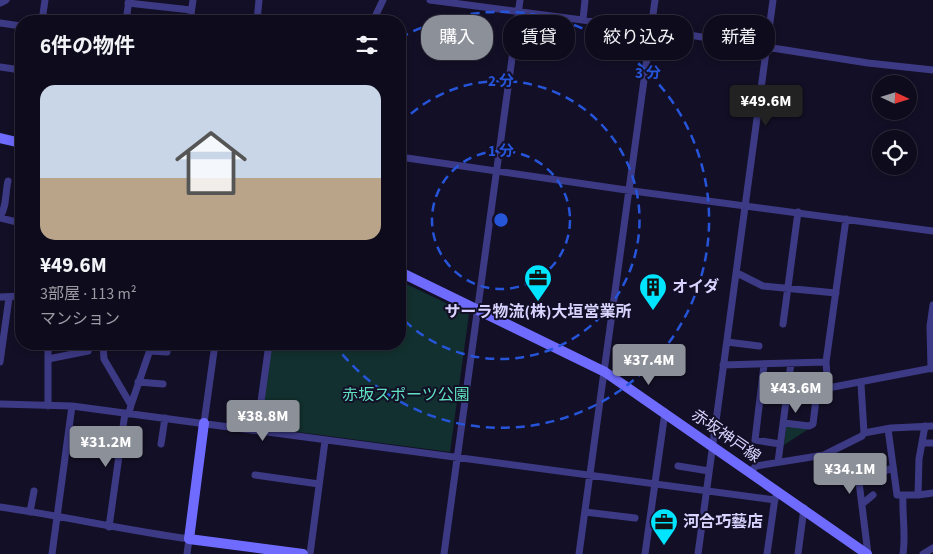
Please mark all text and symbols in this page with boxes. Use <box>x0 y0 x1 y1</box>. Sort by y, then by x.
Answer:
chip: 購入 <box>421 15 493 60</box>
chip: 賃貸 <box>503 15 575 60</box>
chip: 絞り込み <box>585 15 693 60</box>
chip: 新着 <box>703 15 775 60</box>
text: 6件の物件 <box>40 31 135 61</box>
icon: filters <box>353 31 381 59</box>
text: 3 分 <box>635 63 661 84</box>
text: 2 分 <box>488 71 514 92</box>
north arrow <box>872 75 918 120</box>
map controls <box>872 75 917 175</box>
pin: ¥49.6M <box>725 84 807 127</box>
text: ¥49.6M <box>741 90 791 112</box>
icon: home <box>166 118 256 208</box>
button: locate <box>872 130 917 175</box>
text: 1 分 <box>488 141 514 162</box>
centre of rings <box>492 211 510 229</box>
text: ¥49.6M <box>40 250 107 280</box>
office icon: サーラ物流(株)大垣営業所 <box>523 263 553 302</box>
building icon: オイダ <box>638 272 668 311</box>
place label: オイダ <box>672 276 719 298</box>
text: 3部屋 · 113 m² <box>40 283 137 305</box>
place label: サーラ物流(株)大垣営業所 <box>444 301 632 323</box>
text: マンション <box>40 308 120 330</box>
pin: ¥37.4M <box>608 344 690 386</box>
text: ¥37.4M <box>624 349 674 371</box>
pin: ¥43.6M <box>755 372 837 414</box>
text: ¥43.6M <box>771 377 821 399</box>
park label: 赤坂スポーツ公園 <box>342 384 470 406</box>
pin: ¥38.8M <box>222 400 304 442</box>
street label: 赤坂神戸線 <box>687 404 765 468</box>
text: ¥38.8M <box>238 405 288 427</box>
pin: ¥31.2M <box>65 426 147 468</box>
text: ¥31.2M <box>81 431 131 453</box>
pin: ¥34.1M <box>809 452 891 495</box>
text: ¥34.1M <box>825 458 875 480</box>
office icon: 河合巧藝店 <box>649 507 679 546</box>
place label: 河合巧藝店 <box>683 511 763 533</box>

